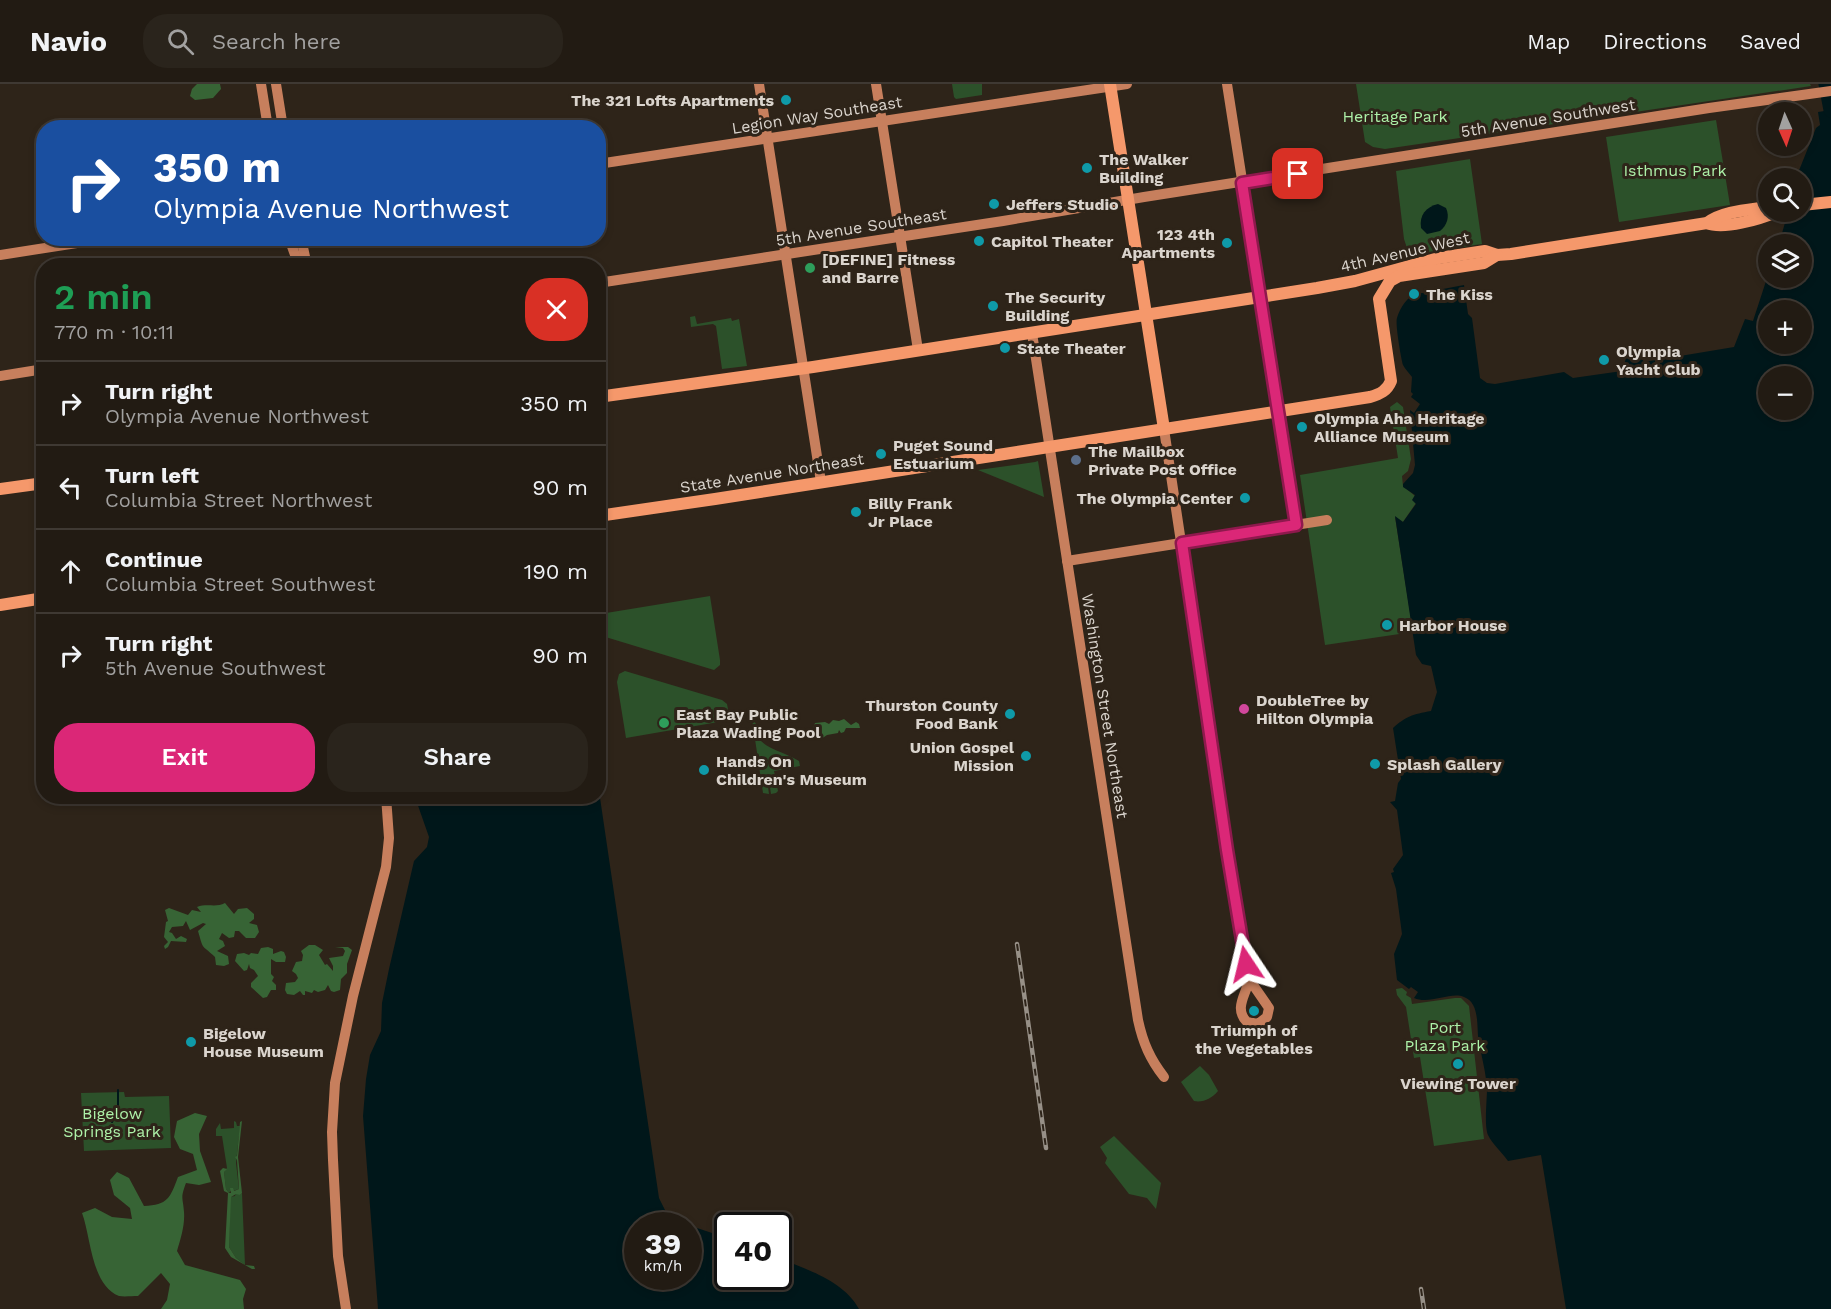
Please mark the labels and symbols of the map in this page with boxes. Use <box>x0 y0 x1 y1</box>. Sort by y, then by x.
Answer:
place label: The 321 Lofts Apartments <box>571 91 774 110</box>
street label: Legion Way Southeast <box>730 92 904 138</box>
marker: The 321 Lofts Apartments <box>779 93 793 107</box>
street label: 5th Avenue Southwest <box>1459 95 1637 141</box>
north arrow <box>1758 102 1812 156</box>
park label: Heritage Park <box>1342 107 1448 126</box>
pin <box>1272 148 1323 199</box>
place label: The Walker Building <box>1099 150 1188 187</box>
marker: The Walker Building <box>1080 161 1094 175</box>
park label: Isthmus Park <box>1623 161 1727 180</box>
place label: Jeffers Studio <box>1006 195 1119 214</box>
marker: Jeffers Studio <box>987 197 1001 211</box>
street label: 5th Avenue Southeast <box>774 204 948 250</box>
place label: 123 4th Apartments <box>1122 225 1215 262</box>
street label: 4th Avenue West <box>1339 228 1472 276</box>
place label: Capitol Theater <box>991 232 1113 251</box>
marker: Capitol Theater <box>972 234 986 248</box>
marker: 123 4th Apartments <box>1220 236 1234 250</box>
place label: [DEFINE] Fitness and Barre <box>822 250 956 287</box>
marker: [DEFINE] Fitness and Barre <box>803 261 817 275</box>
place label: The Kiss <box>1426 285 1493 304</box>
marker: The Kiss <box>1407 287 1421 301</box>
place label: The Security Building <box>1005 288 1106 325</box>
marker: The Security Building <box>986 299 1000 313</box>
place label: State Theater <box>1017 339 1126 358</box>
marker: State Theater <box>998 341 1012 355</box>
place label: Olympia Yacht Club <box>1616 342 1701 379</box>
marker: Olympia Yacht Club <box>1597 353 1611 367</box>
place label: Olympia Aha Heritage Alliance Museum <box>1314 409 1485 446</box>
marker: Olympia Aha Heritage Alliance Museum <box>1295 420 1309 434</box>
place label: Puget Sound Estuarium <box>893 436 993 473</box>
place label: The Mailbox Private Post Office <box>1088 442 1237 479</box>
marker: Puget Sound Estuarium <box>874 447 888 461</box>
street label: State Avenue Northeast <box>679 449 866 497</box>
marker: The Mailbox Private Post Office <box>1069 453 1083 467</box>
place label: The Olympia Center <box>1077 489 1233 508</box>
marker: The Olympia Center <box>1238 491 1252 505</box>
place label: Billy Frank Jr Place <box>868 494 953 531</box>
marker: Billy Frank Jr Place <box>849 505 863 519</box>
street label: Washington Street Northeast <box>1078 592 1132 820</box>
place label: Harbor House <box>1399 616 1507 635</box>
marker: Harbor House <box>1380 618 1394 632</box>
place label: DoubleTree by Hilton Olympia <box>1256 691 1374 728</box>
place label: Thurston County Food Bank <box>865 696 999 733</box>
marker: DoubleTree by Hilton Olympia <box>1237 702 1251 716</box>
place label: East Bay Public Plaza Wading Pool <box>676 705 821 742</box>
marker: Thurston County Food Bank <box>1003 707 1017 721</box>
marker: East Bay Public Plaza Wading Pool <box>657 716 671 730</box>
place label: Union Gospel Mission <box>910 738 1015 775</box>
marker: Union Gospel Mission <box>1019 749 1033 763</box>
place label: Hands On Children's Museum <box>716 752 867 789</box>
place label: Splash Gallery <box>1387 755 1502 774</box>
marker: Splash Gallery <box>1368 757 1382 771</box>
marker: Hands On Children's Museum <box>697 763 711 777</box>
position arrow <box>1214 932 1278 996</box>
marker: Triumph of the Vegetables <box>1247 1004 1261 1018</box>
park label: Port Plaza Park <box>1405 1018 1485 1055</box>
place label: Triumph of the Vegetables <box>1195 1021 1313 1058</box>
place label: Bigelow House Museum <box>203 1024 324 1061</box>
marker: Bigelow House Museum <box>184 1035 198 1049</box>
marker: Viewing Tower <box>1451 1057 1465 1071</box>
place label: Viewing Tower <box>1400 1074 1516 1093</box>
park label: Bigelow Springs Park <box>63 1104 161 1141</box>
speed limit sign: 40 <box>714 1212 792 1290</box>

